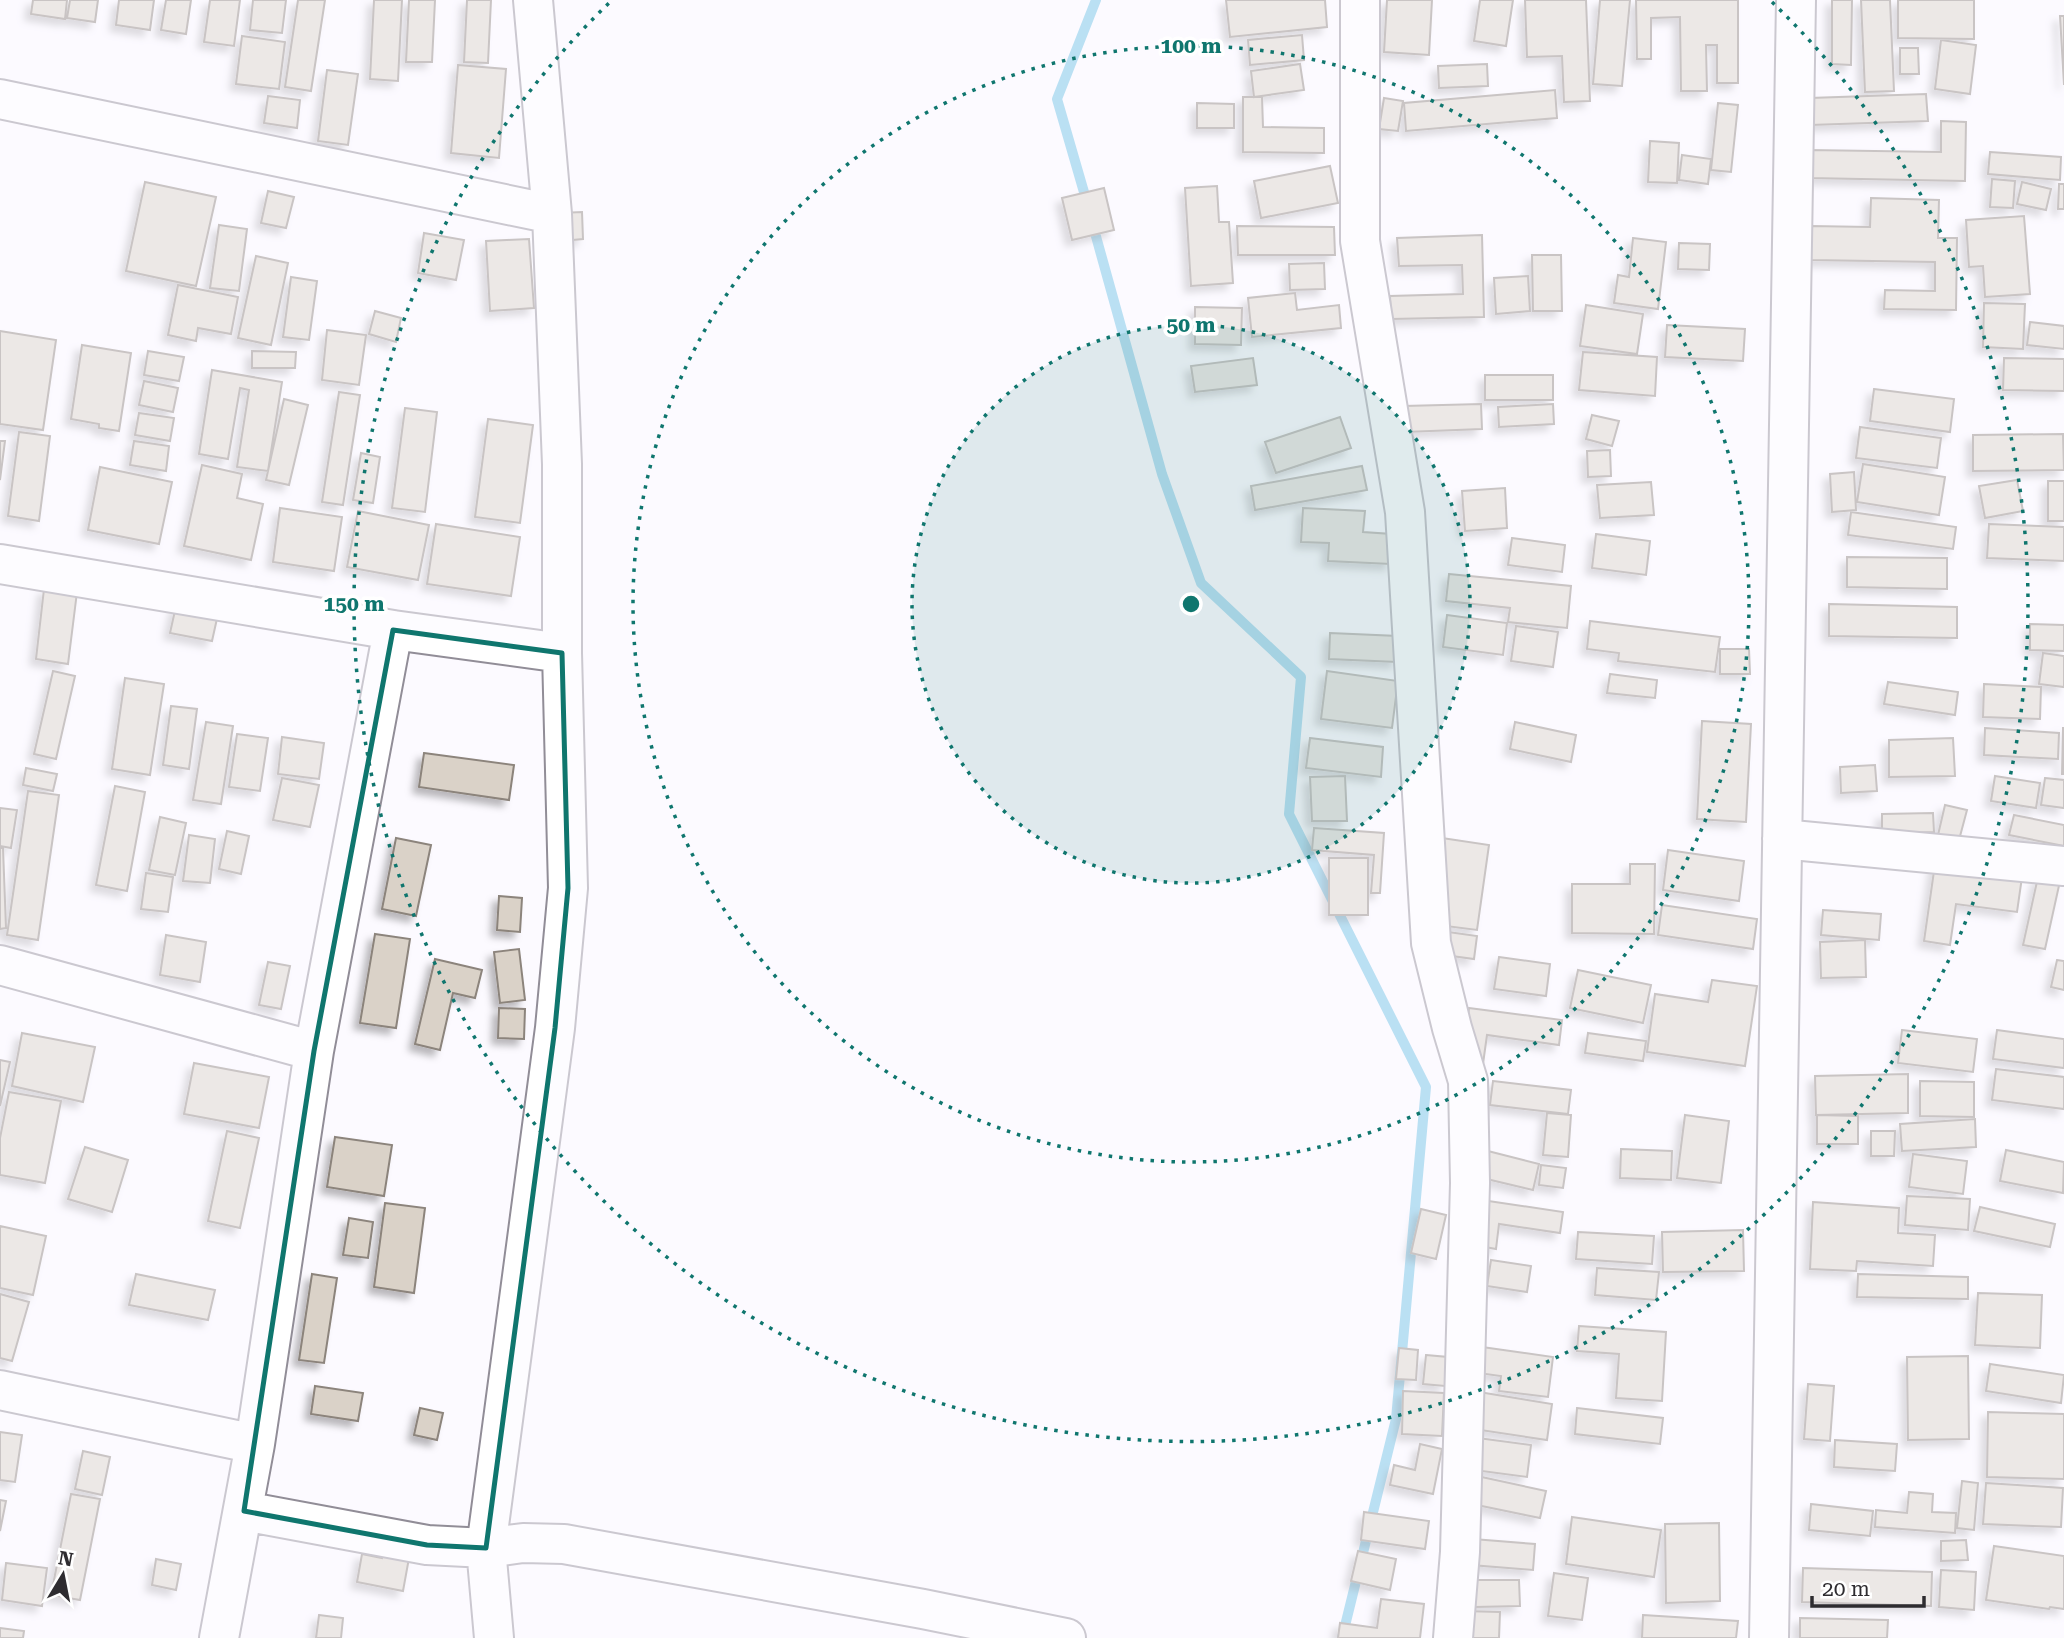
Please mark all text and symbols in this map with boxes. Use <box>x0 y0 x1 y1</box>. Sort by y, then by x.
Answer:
text: 100 m <box>1161 34 1221 58</box>
text: 50 m <box>1166 313 1216 337</box>
text: 150 m <box>324 592 384 616</box>
centre of rings <box>1179 592 1203 616</box>
north arrow <box>28 1540 98 1610</box>
text: N <box>57 1546 75 1571</box>
scale bar <box>1812 1564 1924 1608</box>
text: 20 m <box>1822 1577 1870 1601</box>

